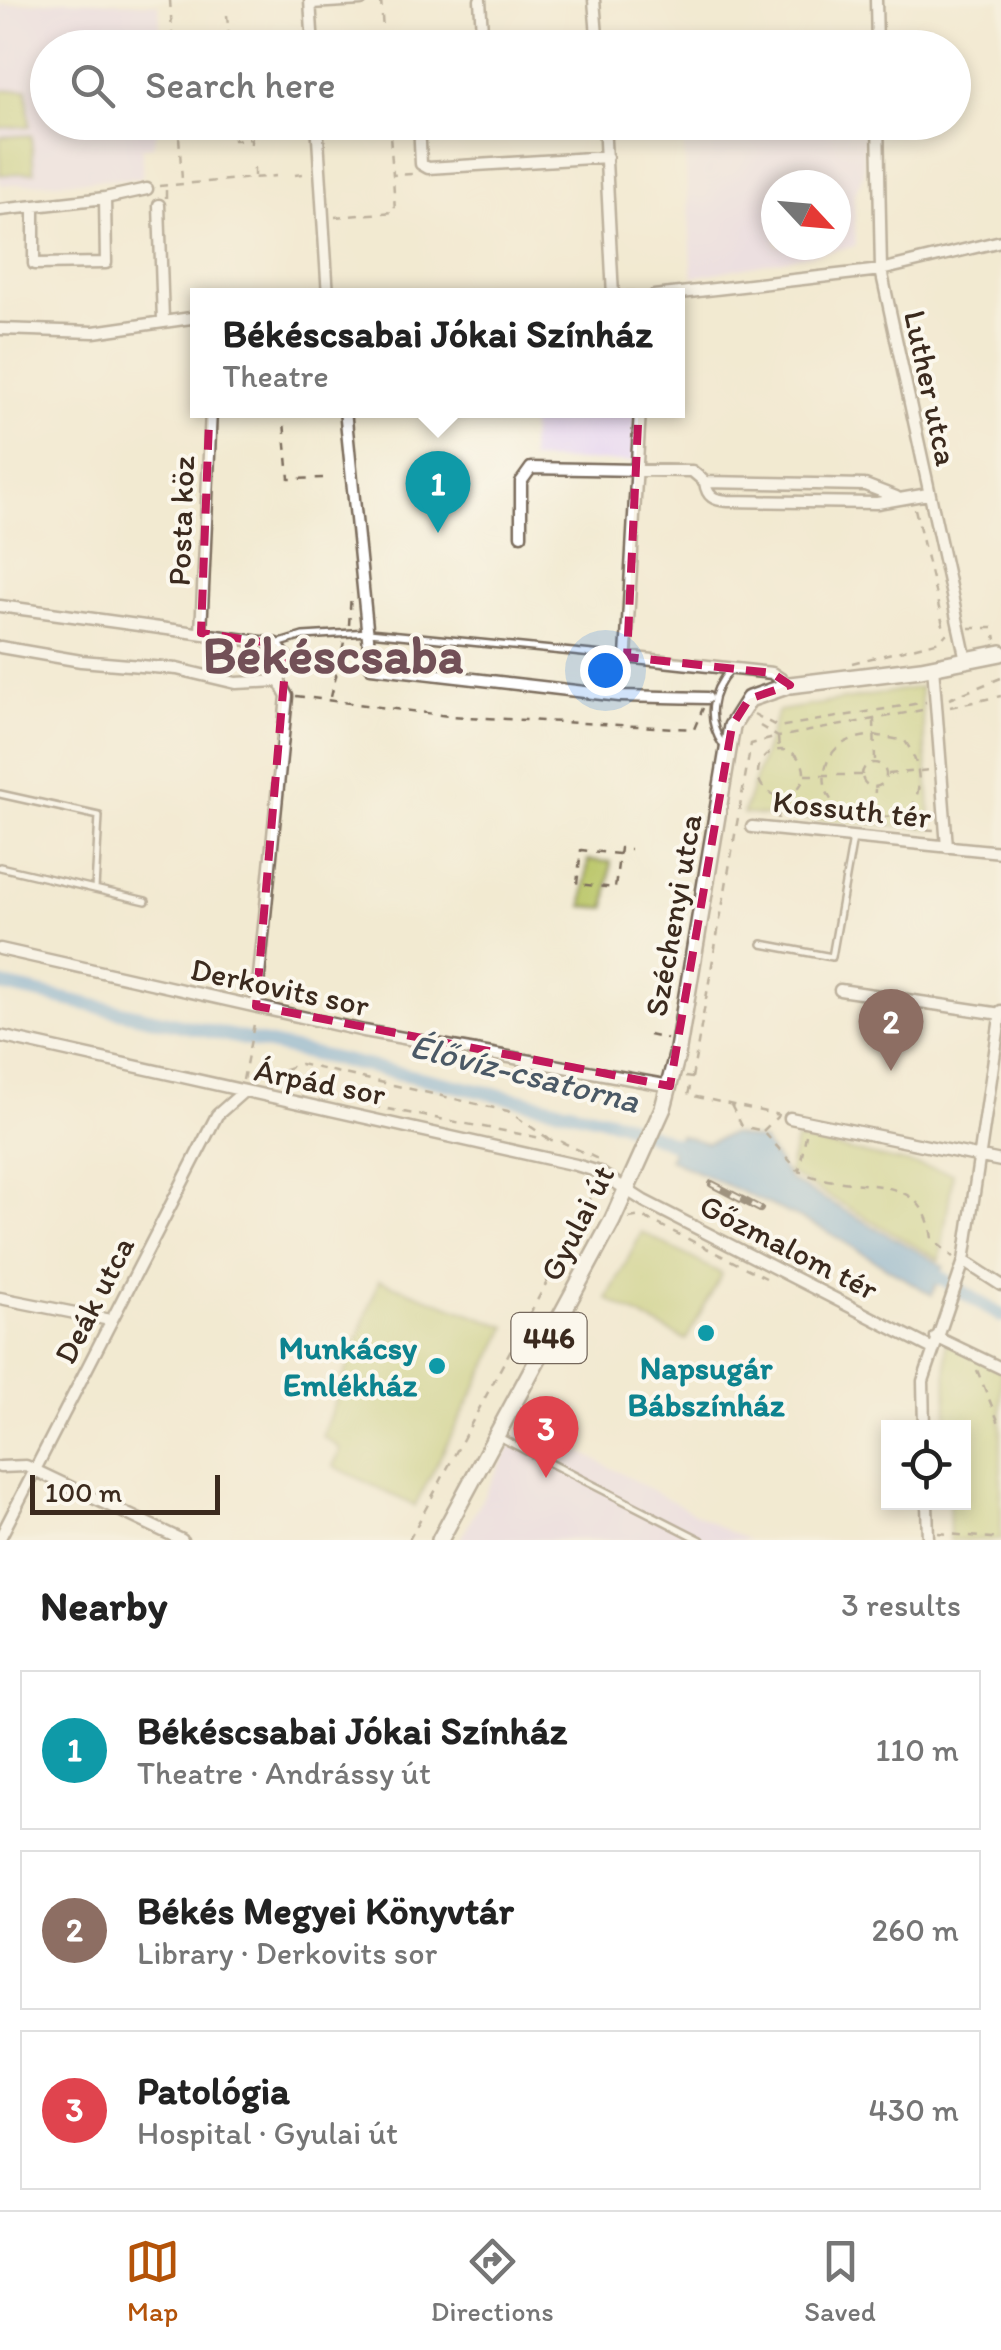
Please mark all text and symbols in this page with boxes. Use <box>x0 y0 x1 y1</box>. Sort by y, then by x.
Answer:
search box <box>30 30 971 140</box>
icon: search <box>65 58 120 113</box>
text: Search here <box>145 62 336 108</box>
north arrow <box>761 170 851 260</box>
popup <box>190 288 685 418</box>
street label: Luther utca <box>896 307 966 470</box>
text: Békéscsabai Jókai Színház <box>222 311 653 357</box>
text: Theatre <box>222 357 329 395</box>
pin: 1 <box>406 450 470 533</box>
street label: Posta köz <box>160 455 202 587</box>
district label: Békéscsaba <box>203 624 464 686</box>
your location <box>580 645 631 696</box>
street label: Kossuth tér <box>771 782 933 836</box>
street label: Széchenyi utca <box>636 810 710 1019</box>
street label: Derkovits sor <box>187 950 373 1025</box>
pin: 2 <box>858 988 924 1071</box>
water label: Élővíz-csatorna <box>406 1024 645 1122</box>
street label: Árpád sor <box>251 1051 389 1113</box>
street label: Gyulai út <box>532 1159 622 1287</box>
street label: Gőzmalom tér <box>693 1186 885 1308</box>
street label: Deák utca <box>46 1230 142 1370</box>
road number: 446 <box>512 1313 586 1363</box>
marker: Napsugár Bábszínház <box>695 1322 717 1344</box>
place label: Munkácsy Emlékház <box>279 1329 418 1404</box>
place label: Napsugár Bábszínház <box>627 1349 785 1424</box>
marker: Munkácsy Emlékház <box>426 1355 448 1377</box>
pin: 3 <box>514 1396 578 1478</box>
map controls <box>881 1420 971 1510</box>
button: locate <box>881 1420 971 1510</box>
scale bar <box>30 1470 220 1514</box>
text: 100 m <box>45 1475 122 1509</box>
text: Nearby <box>40 1580 167 1631</box>
text: 3 results <box>841 1586 961 1624</box>
text: Békéscsabai Jókai Színház <box>137 1708 567 1754</box>
text: 1 <box>67 1731 82 1769</box>
text: 110 m <box>875 1731 959 1769</box>
text: Theatre · Andrássy út <box>137 1754 431 1792</box>
text: Békés Megyei Könyvtár <box>137 1888 514 1934</box>
text: 2 <box>66 1911 83 1949</box>
text: 260 m <box>871 1911 959 1949</box>
text: Library · Derkovits sor <box>137 1934 437 1972</box>
text: Patológia <box>137 2068 290 2114</box>
text: 3 <box>66 2091 83 2129</box>
text: 430 m <box>869 2091 959 2129</box>
text: Hospital · Gyulai út <box>137 2114 398 2152</box>
tab: Map <box>125 2234 180 2328</box>
tab: Directions <box>431 2234 554 2328</box>
tab: Saved <box>804 2234 876 2328</box>

